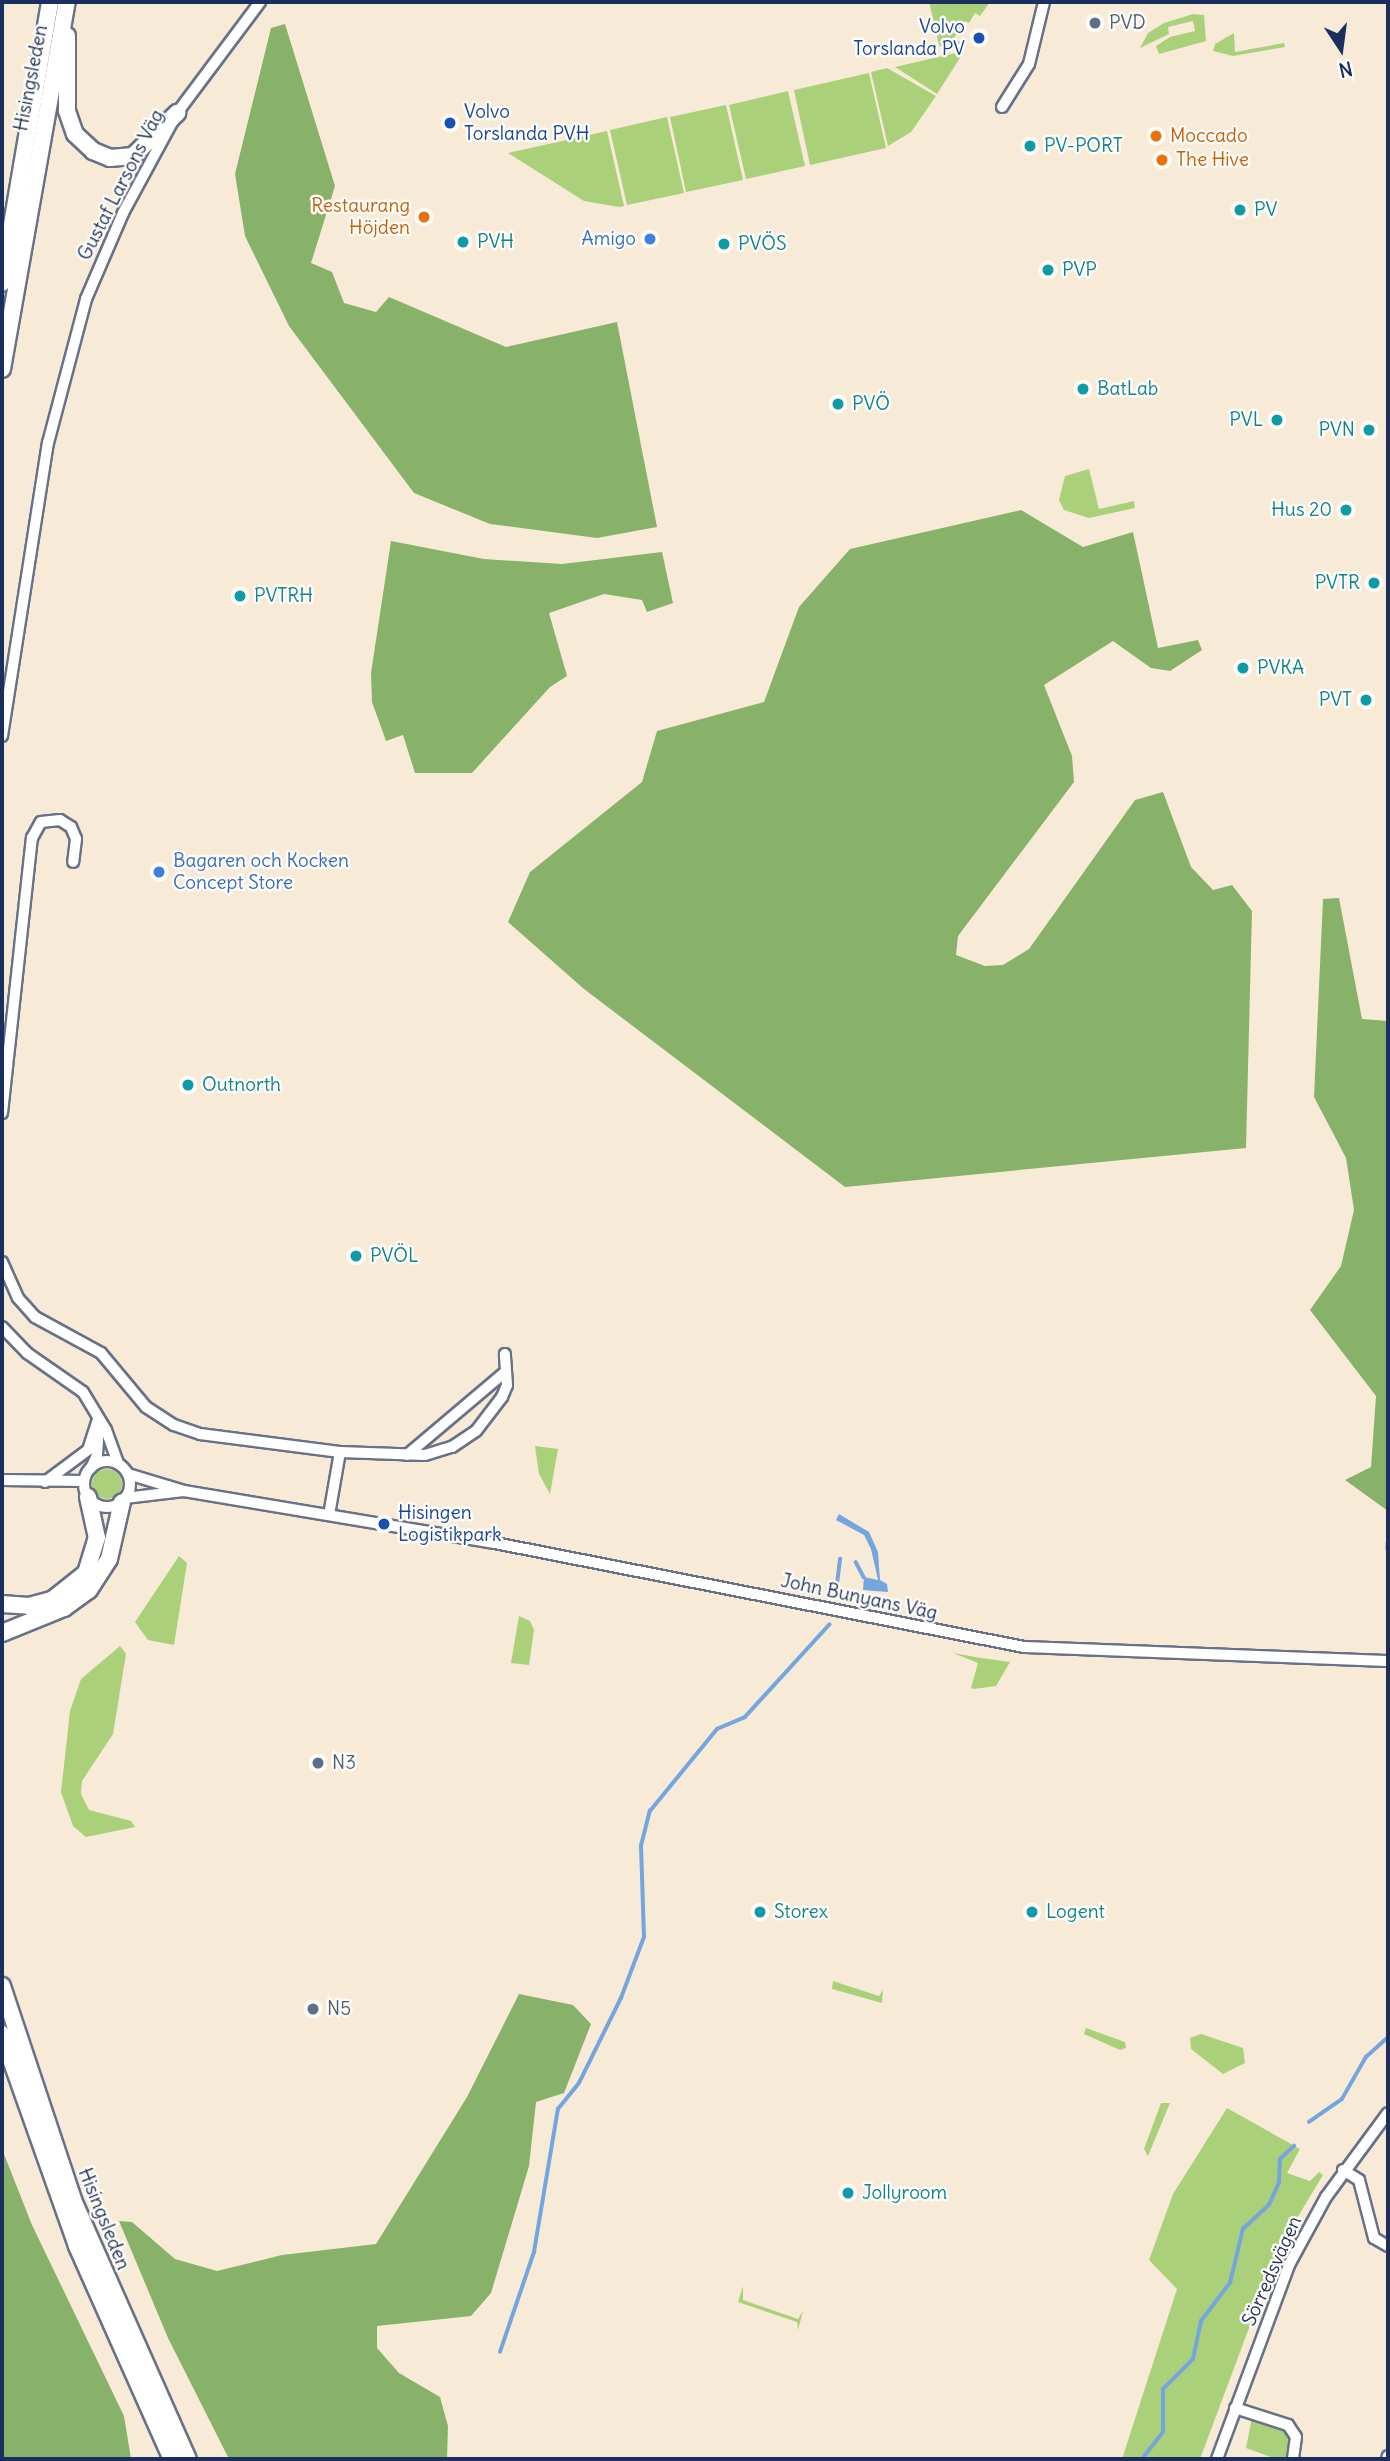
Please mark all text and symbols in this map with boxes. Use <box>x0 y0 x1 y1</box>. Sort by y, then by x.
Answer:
place label: PVD <box>1109 12 1146 34</box>
north arrow <box>1306 14 1376 84</box>
marker: PVD <box>1087 15 1103 31</box>
place label: Volvo Torslanda PV <box>853 16 965 60</box>
street label: Hisingsleden <box>10 23 52 133</box>
marker: Volvo Torslanda PV <box>971 30 987 46</box>
text: N <box>1337 56 1355 83</box>
place label: Volvo Torslanda PVH <box>464 101 589 145</box>
street label: Gustaf Larsons Väg <box>73 106 169 264</box>
marker: Volvo Torslanda PVH <box>442 115 458 131</box>
place label: Moccado <box>1170 125 1248 147</box>
marker: Moccado <box>1148 128 1164 144</box>
place label: PV-PORT <box>1044 135 1123 157</box>
marker: PV-PORT <box>1022 138 1038 154</box>
place label: The Hive <box>1176 149 1249 171</box>
marker: The Hive <box>1154 152 1170 168</box>
place label: Restaurang Höjden <box>311 195 410 239</box>
place label: PV <box>1254 199 1277 221</box>
marker: PV <box>1232 202 1248 218</box>
marker: Restaurang Höjden <box>416 209 432 225</box>
place label: Amigo <box>582 228 636 250</box>
place label: PVH <box>477 231 514 253</box>
marker: Amigo <box>642 231 658 247</box>
place label: PVÖS <box>738 233 786 255</box>
marker: PVH <box>455 234 471 250</box>
marker: PVÖS <box>716 236 732 252</box>
place label: PVP <box>1062 259 1097 281</box>
marker: PVP <box>1040 262 1056 278</box>
place label: BatLab <box>1097 378 1158 400</box>
marker: BatLab <box>1075 381 1091 397</box>
place label: PVÖ <box>852 393 890 415</box>
marker: PVÖ <box>830 396 846 412</box>
place label: PVL <box>1229 409 1263 431</box>
marker: PVL <box>1269 412 1285 428</box>
place label: PVN <box>1319 419 1355 441</box>
marker: PVN <box>1361 422 1377 438</box>
place label: Hus 20 <box>1271 499 1332 521</box>
marker: Hus 20 <box>1338 502 1354 518</box>
place label: PVTR <box>1315 572 1360 594</box>
marker: PVTR <box>1366 575 1382 591</box>
place label: PVTRH <box>254 585 313 607</box>
marker: PVTRH <box>232 588 248 604</box>
place label: PVKA <box>1257 657 1304 679</box>
marker: PVKA <box>1235 660 1251 676</box>
place label: PVT <box>1319 689 1352 711</box>
marker: PVT <box>1358 692 1374 708</box>
place label: Bagaren och Kocken Concept Store <box>173 850 349 894</box>
marker: Bagaren och Kocken Concept Store <box>151 864 167 880</box>
place label: Outnorth <box>202 1074 281 1096</box>
marker: Outnorth <box>180 1077 196 1093</box>
place label: PVÖL <box>370 1245 418 1267</box>
marker: PVÖL <box>348 1248 364 1264</box>
place label: Hisingen Logistikpark <box>398 1502 502 1546</box>
marker: Hisingen Logistikpark <box>376 1516 392 1532</box>
street label: John Bunyans Väg <box>779 1569 939 1625</box>
place label: N3 <box>332 1752 356 1774</box>
marker: N3 <box>310 1755 326 1771</box>
place label: Storex <box>774 1901 828 1923</box>
place label: Logent <box>1046 1901 1105 1923</box>
marker: Storex <box>752 1904 768 1920</box>
marker: Logent <box>1024 1904 1040 1920</box>
place label: N5 <box>327 1998 351 2020</box>
marker: N5 <box>305 2001 321 2017</box>
street label: Hisingsleden <box>73 2165 135 2273</box>
place label: Jollyroom <box>862 2182 947 2204</box>
marker: Jollyroom <box>840 2185 856 2201</box>
street label: Sörredsvägen <box>1238 2212 1306 2330</box>

